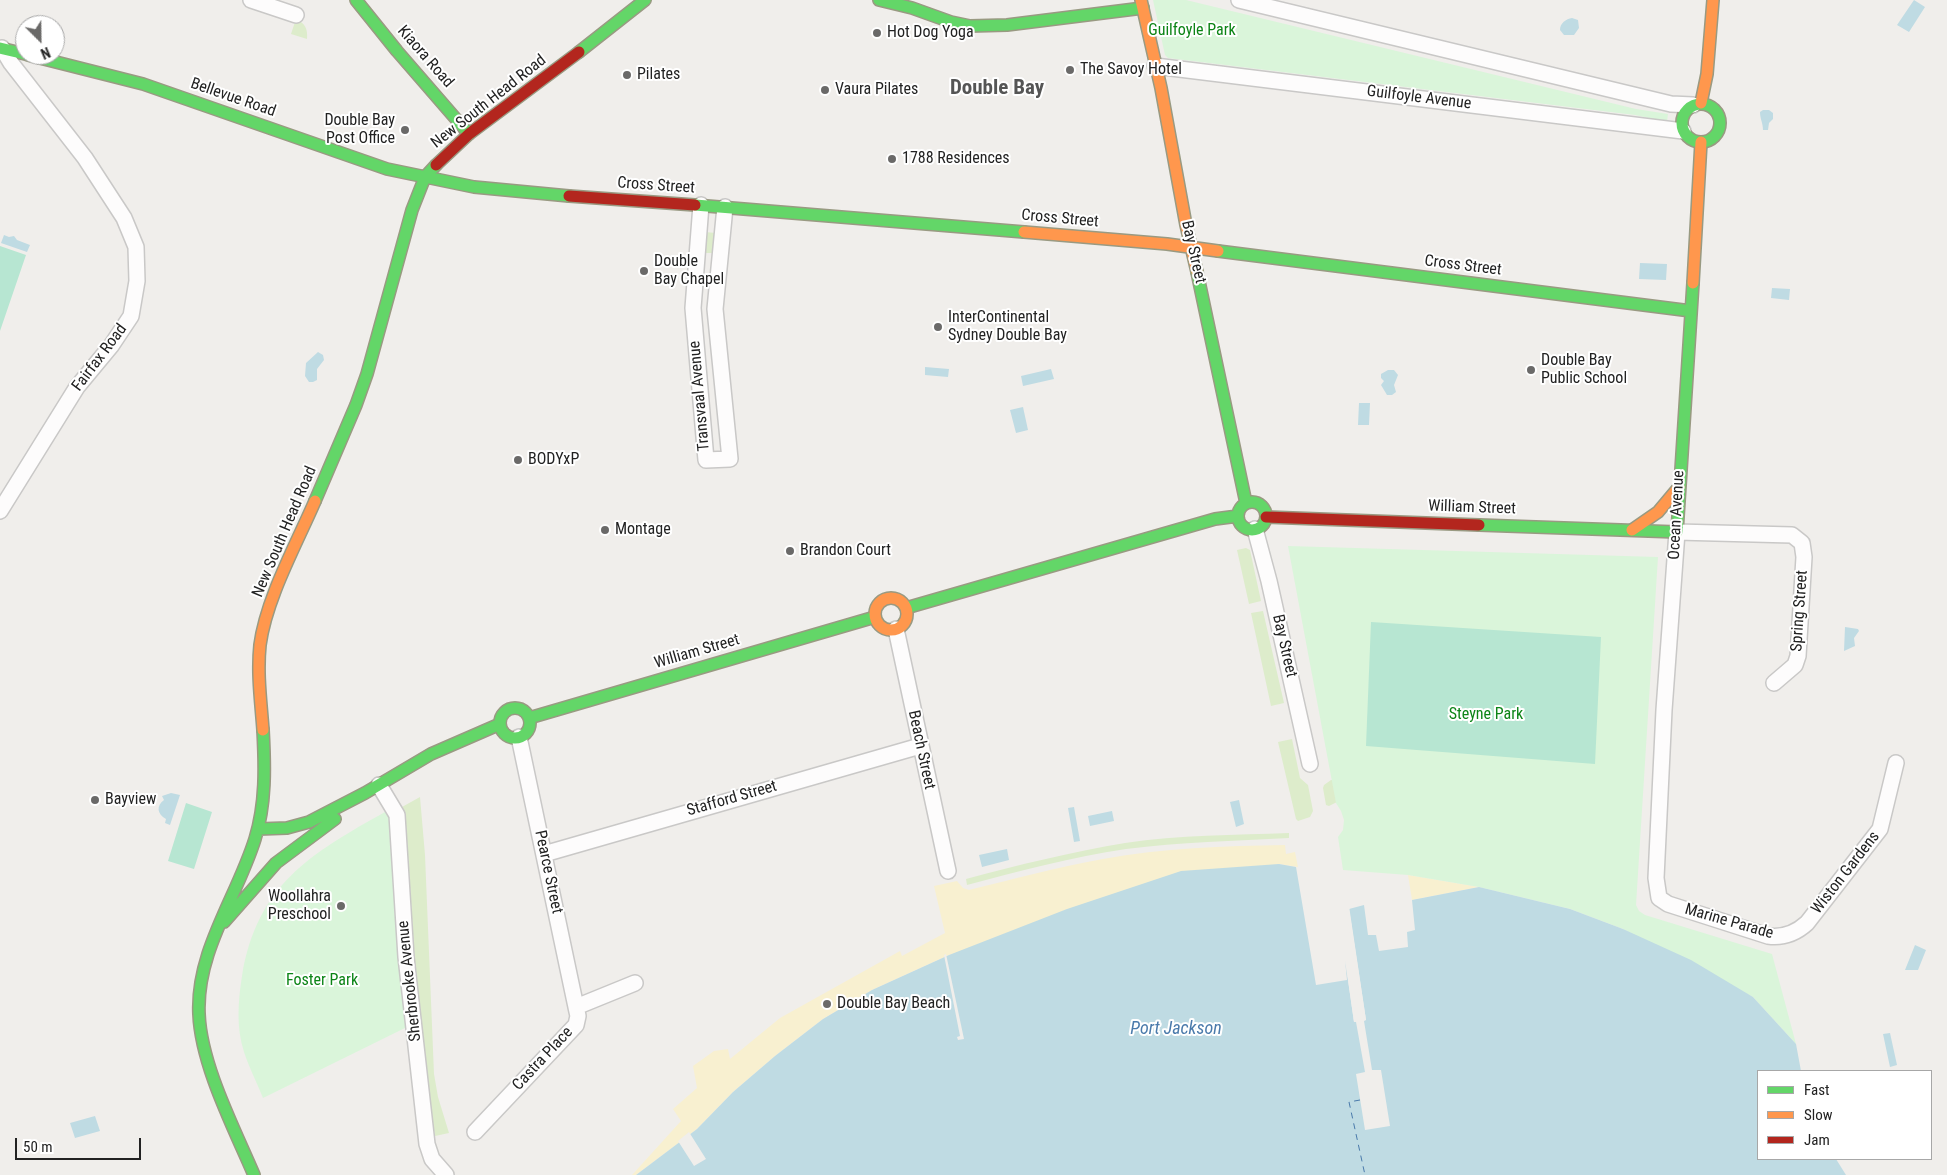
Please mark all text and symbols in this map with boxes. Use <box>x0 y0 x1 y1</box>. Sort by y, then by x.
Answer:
north arrow <box>15 15 65 65</box>
park label: Guilfoyle Park <box>1148 21 1236 41</box>
street label: Kiaora Road <box>393 22 457 92</box>
place label: Hot Dog Yoga <box>887 23 974 43</box>
marker: Hot Dog Yoga <box>871 27 883 39</box>
text: N <box>38 44 53 62</box>
street label: New South Head Road <box>428 51 550 153</box>
place label: The Savoy Hotel <box>1080 60 1182 80</box>
marker: The Savoy Hotel <box>1064 64 1076 76</box>
place label: Pilates <box>637 65 680 85</box>
marker: Pilates <box>621 69 633 81</box>
street label: Bellevue Road <box>188 74 278 122</box>
district label: Double Bay <box>950 76 1044 102</box>
place label: Vaura Pilates <box>835 80 918 100</box>
street label: Guilfoyle Avenue <box>1366 82 1472 114</box>
marker: Vaura Pilates <box>819 84 831 96</box>
place label: Double Bay Post Office <box>324 111 395 149</box>
marker: Double Bay Post Office <box>399 124 411 136</box>
place label: 1788 Residences <box>902 149 1010 169</box>
marker: 1788 Residences <box>886 153 898 165</box>
street label: Cross Street <box>617 174 695 198</box>
street label: Cross Street <box>1021 206 1099 232</box>
street label: Bay Street <box>1176 219 1210 285</box>
place label: Double Bay Chapel <box>654 252 724 290</box>
street label: Cross Street <box>1423 252 1503 280</box>
marker: Double Bay Chapel <box>638 265 650 277</box>
place label: InterContinental Sydney Double Bay <box>948 308 1067 346</box>
street label: Fairfax Road <box>68 321 132 395</box>
marker: InterContinental Sydney Double Bay <box>932 321 944 333</box>
street label: Transvaal Avenue <box>686 340 714 452</box>
place label: Double Bay Public School <box>1541 351 1627 389</box>
marker: Double Bay Public School <box>1525 364 1537 376</box>
place label: BODYxP <box>528 450 579 470</box>
marker: BODYxP <box>512 454 524 466</box>
street label: New South Head Road <box>249 464 321 600</box>
street label: Ocean Avenue <box>1665 470 1689 560</box>
street label: William Street <box>1428 497 1516 519</box>
place label: Montage <box>615 520 671 540</box>
marker: Montage <box>599 524 611 536</box>
place label: Brandon Court <box>800 541 891 561</box>
marker: Brandon Court <box>784 545 796 557</box>
street label: Spring Street <box>1788 570 1812 652</box>
street label: Bay Street <box>1267 613 1301 679</box>
street label: William Street <box>652 631 742 673</box>
park label: Steyne Park <box>1449 705 1523 725</box>
street label: Beach Street <box>903 709 939 791</box>
street label: Stafford Street <box>685 777 779 821</box>
place label: Bayview <box>105 790 156 810</box>
marker: Bayview <box>89 794 101 806</box>
street label: Wiston Gardens <box>1808 828 1884 918</box>
street label: Pearce Street <box>530 829 566 915</box>
place label: Woollahra Preschool <box>268 887 331 925</box>
marker: Woollahra Preschool <box>335 900 347 912</box>
street label: Marine Parade <box>1682 900 1776 944</box>
street label: Sherbrooke Avenue <box>394 920 426 1042</box>
park label: Foster Park <box>286 971 358 991</box>
place label: Double Bay Beach <box>837 994 950 1014</box>
marker: Double Bay Beach <box>821 998 833 1010</box>
water label: Port Jackson <box>1130 1018 1222 1040</box>
street label: Castra Place <box>509 1023 577 1095</box>
legend <box>1757 1070 1932 1160</box>
text: Fast <box>1804 1081 1829 1099</box>
text: Slow <box>1804 1106 1833 1124</box>
scale bar <box>18 1128 144 1160</box>
text: Jam <box>1804 1131 1830 1149</box>
text: 50 m <box>23 1138 53 1156</box>

